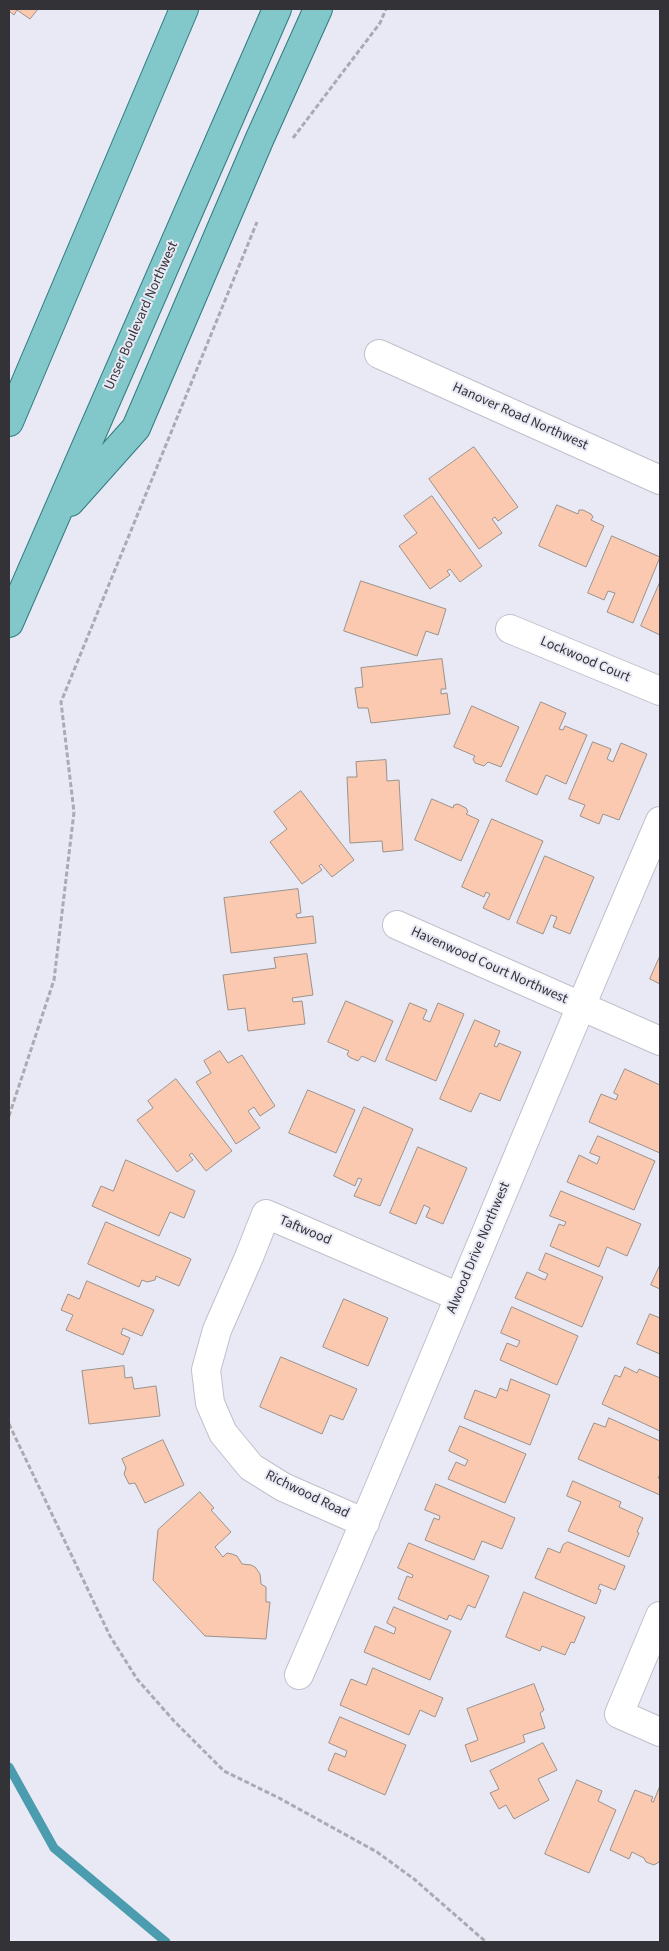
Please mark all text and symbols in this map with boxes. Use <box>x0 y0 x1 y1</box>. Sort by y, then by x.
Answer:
street label: Unser Boulevard Northwest <box>102 239 182 393</box>
street label: Hanover Road Northwest <box>450 380 590 454</box>
street label: Lockwood Court <box>537 633 633 687</box>
street label: Havenwood Court Northwest <box>408 924 570 1008</box>
street label: Alwood Drive Northwest <box>444 1180 514 1316</box>
street label: Taftwood <box>276 1213 334 1249</box>
street label: Richwood Road <box>262 1467 352 1523</box>

